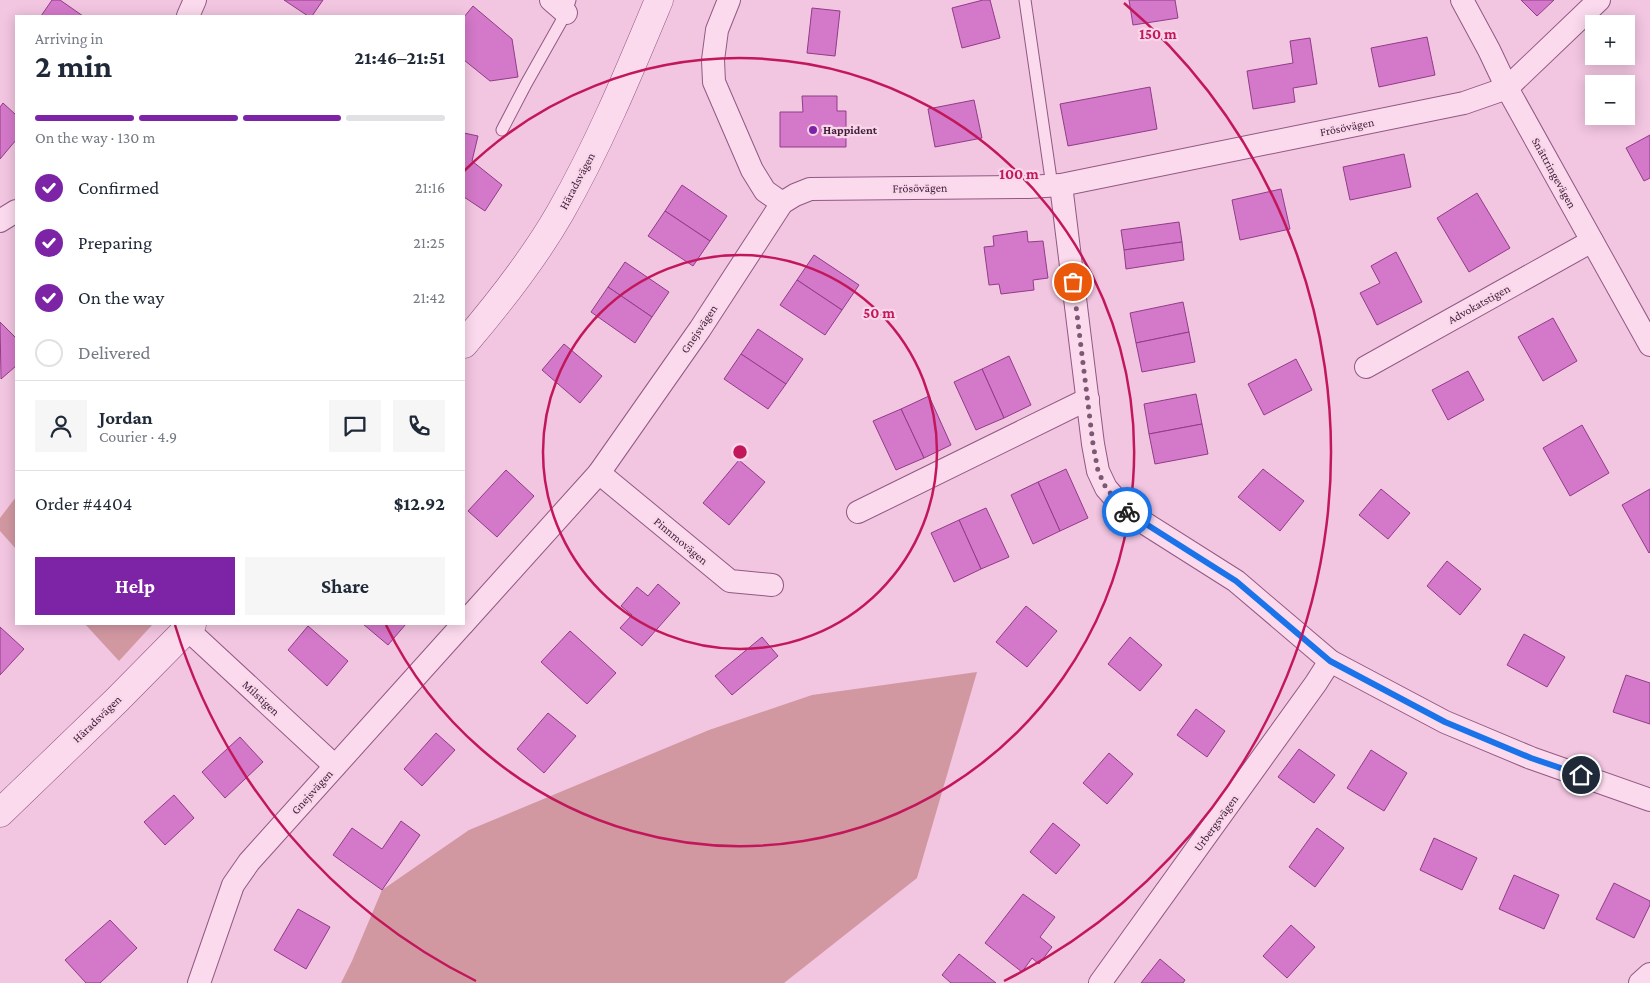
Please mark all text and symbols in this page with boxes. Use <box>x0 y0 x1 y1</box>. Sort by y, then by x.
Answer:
map controls <box>1585 15 1635 125</box>
button: + <box>1585 15 1635 65</box>
text: 150 m <box>1139 26 1177 42</box>
text: Arriving in <box>35 30 103 47</box>
text: 21:46–21:51 <box>355 47 445 68</box>
text: 2 min <box>35 48 112 84</box>
button: − <box>1585 75 1635 125</box>
street label: Frösövägen <box>1319 115 1376 139</box>
place label: Happident <box>823 123 878 137</box>
marker: Happident <box>807 124 819 136</box>
text: On the way · 130 m <box>35 129 155 146</box>
street label: Snättringevägen <box>1529 135 1580 211</box>
street label: Häradsvägen <box>556 150 598 212</box>
text: 100 m <box>999 166 1039 182</box>
icon: check <box>35 174 63 202</box>
text: Confirmed <box>78 177 159 198</box>
text: 21:16 <box>415 179 445 196</box>
street label: Frösövägen <box>892 181 948 195</box>
icon: check <box>35 229 63 257</box>
text: Preparing <box>78 232 152 253</box>
text: 21:25 <box>413 234 445 251</box>
pin <box>1052 261 1094 303</box>
icon: bag <box>1059 268 1087 296</box>
street label: Advokatstigen <box>1445 281 1513 327</box>
icon: check <box>35 284 63 312</box>
text: On the way <box>78 287 164 308</box>
text: 21:42 <box>413 289 445 306</box>
street label: Gnejsvägen <box>678 302 721 356</box>
text: 50 m <box>863 305 895 321</box>
text: Delivered <box>78 342 151 363</box>
button: person <box>35 400 87 452</box>
button: chat <box>329 400 381 452</box>
button: phone <box>393 400 445 452</box>
text: Jordan <box>99 407 153 428</box>
text: Courier · 4.9 <box>99 428 177 445</box>
centre of rings <box>731 443 749 461</box>
courier <box>1102 487 1152 537</box>
text: Order #4404 <box>35 493 132 514</box>
text: $12.92 <box>394 493 445 514</box>
icon: bike <box>1113 498 1141 526</box>
street label: Pinnmovägen <box>651 514 711 568</box>
button: Help <box>35 557 235 615</box>
button: Share <box>245 557 445 615</box>
street label: Milstigen <box>240 677 283 719</box>
street label: Häradsvägen <box>70 692 125 746</box>
pin <box>1560 754 1602 796</box>
icon: home <box>1567 761 1595 789</box>
street label: Gnejsvägen <box>288 766 336 817</box>
street label: Urbergsvägen <box>1191 792 1241 854</box>

